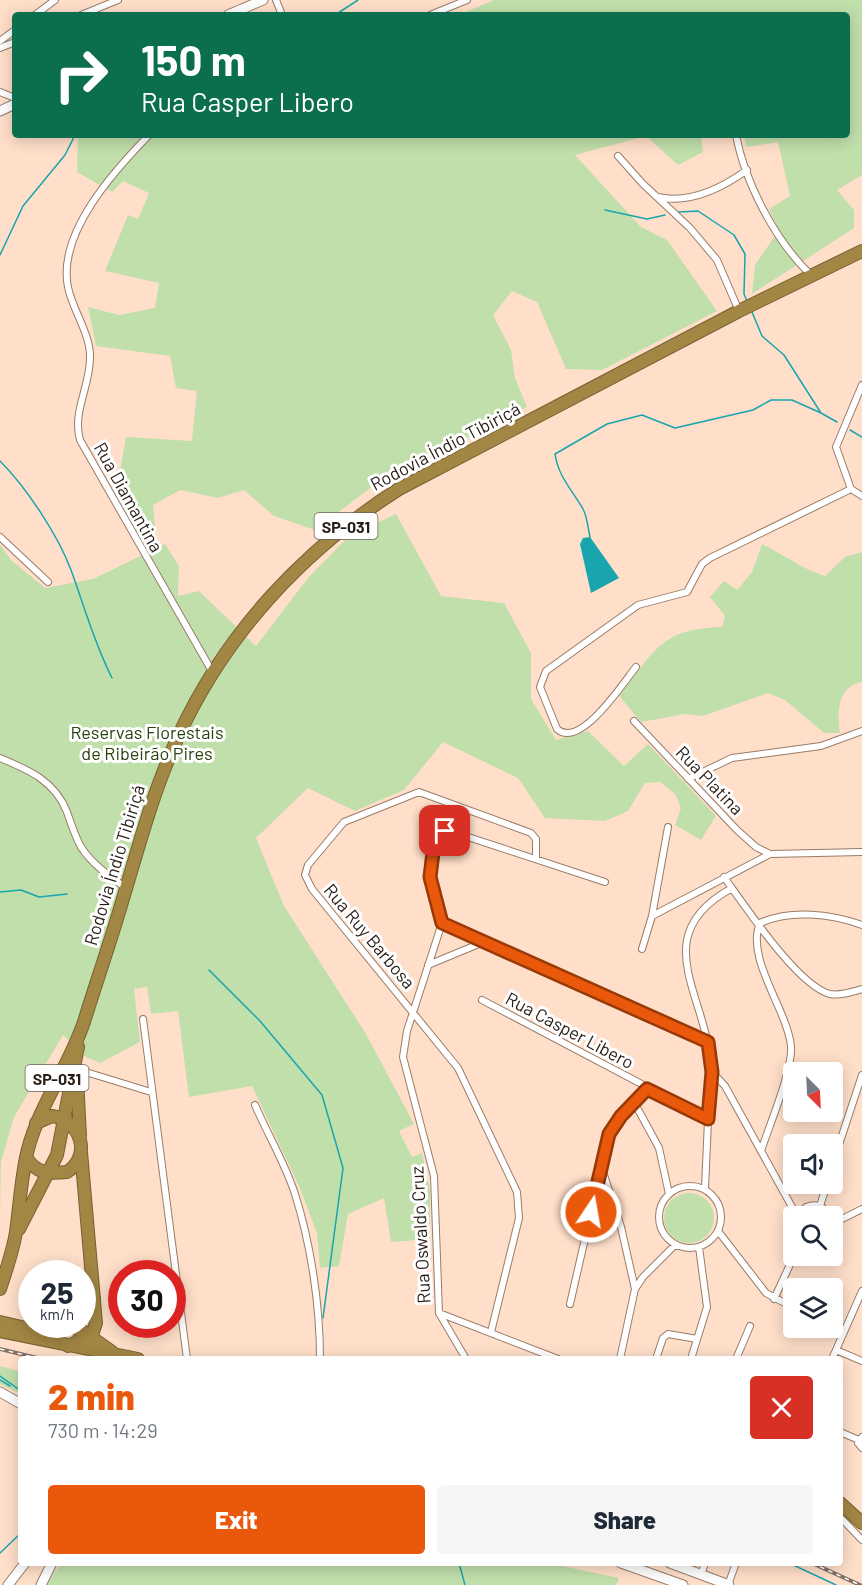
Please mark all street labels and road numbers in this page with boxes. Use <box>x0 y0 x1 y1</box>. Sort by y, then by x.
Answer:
street label: Rodovia Índio Tibiriçá <box>366 397 524 495</box>
street label: Rua Diamantina <box>90 438 168 556</box>
road number: SP-031 <box>314 513 378 539</box>
street label: Rua Platina <box>672 741 748 819</box>
street label: Rodovia Índio Tibiriçá <box>79 782 149 948</box>
street label: Rua Ruy Barbosa <box>320 879 420 993</box>
street label: Rua Casper Libero <box>502 987 638 1073</box>
road number: SP-031 <box>26 1065 88 1091</box>
street label: Rua Oswaldo Cruz <box>405 1166 435 1304</box>

